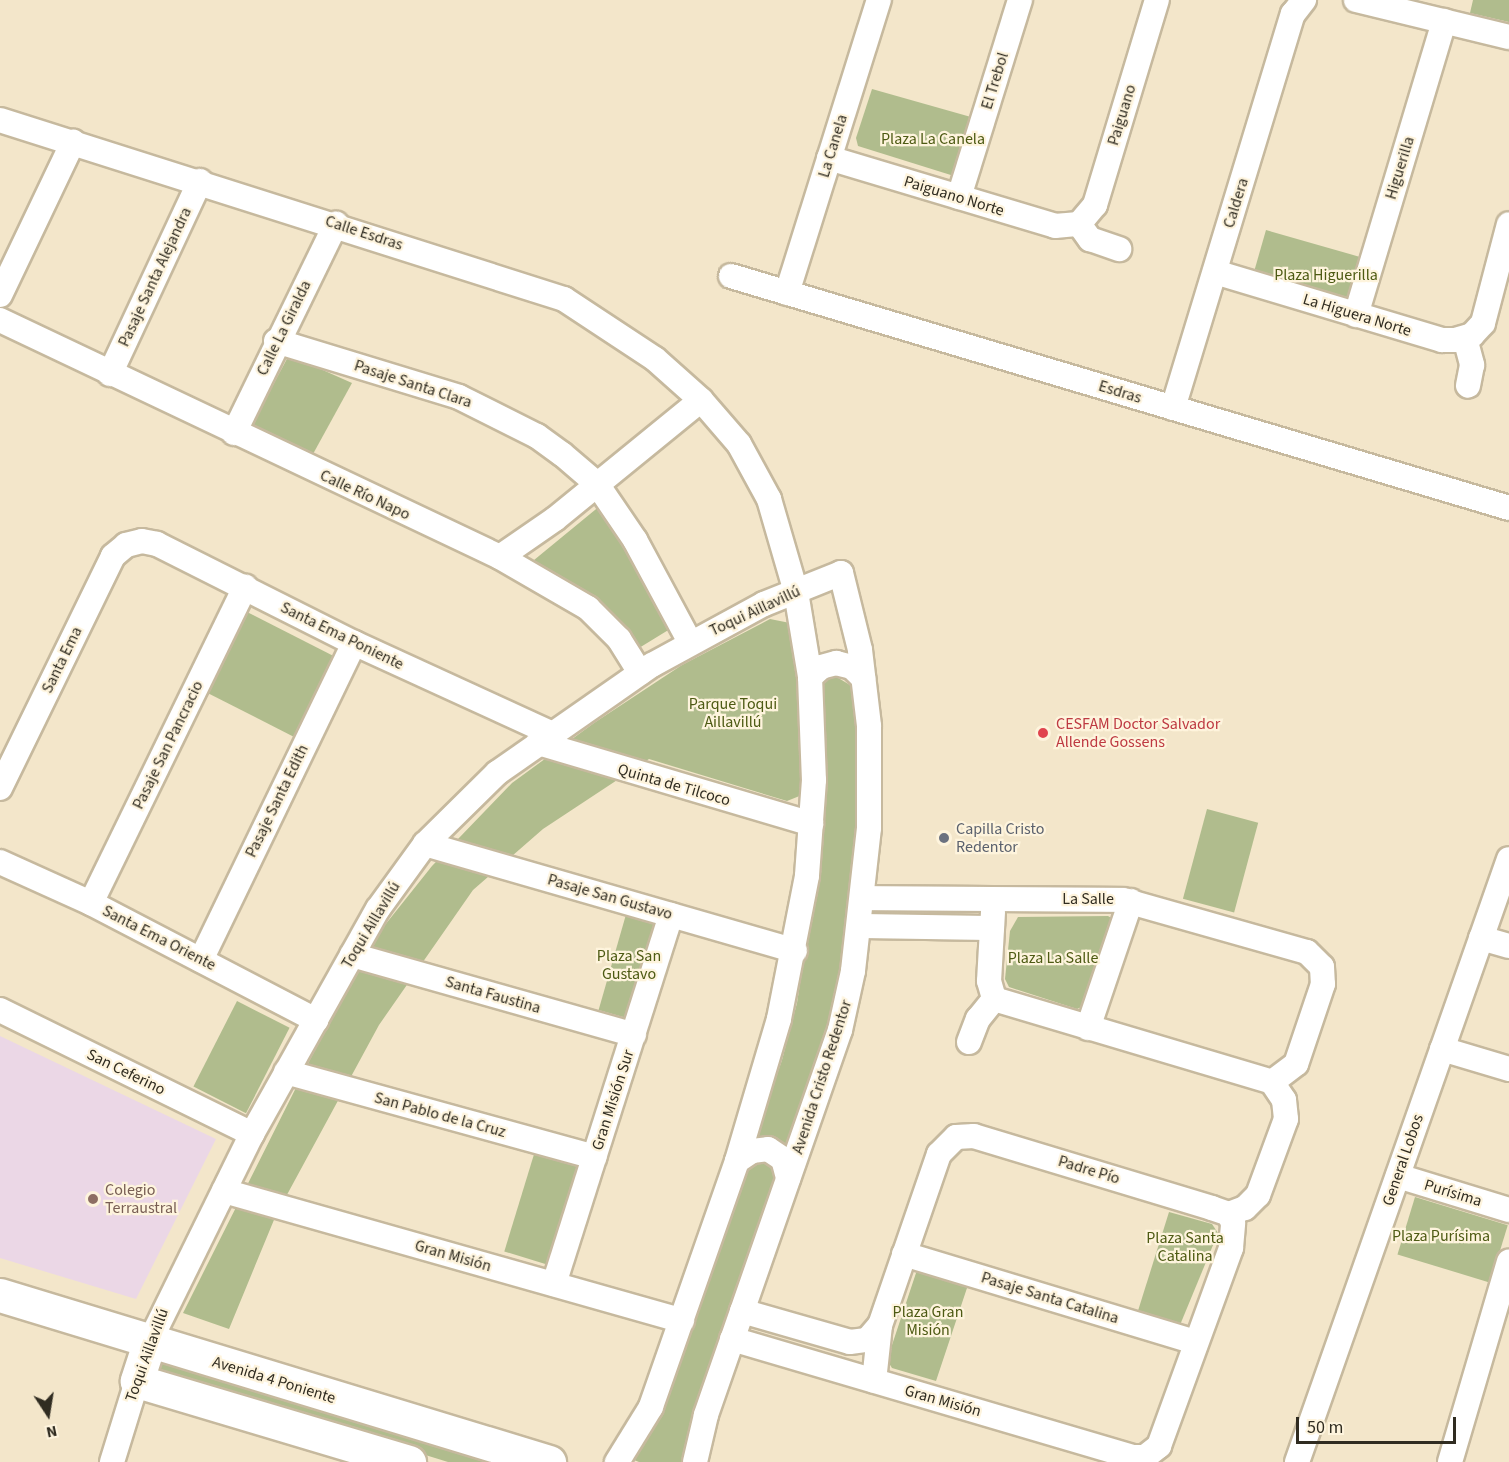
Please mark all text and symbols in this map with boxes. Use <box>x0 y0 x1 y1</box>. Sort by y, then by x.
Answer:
street label: El Trebol <box>977 50 1013 112</box>
street label: Paiguano <box>1104 82 1140 148</box>
street label: La Canela <box>814 112 852 180</box>
park label: Plaza La Canela <box>881 129 985 149</box>
street label: Higuerilla <box>1381 134 1419 202</box>
street label: Paiguano Norte <box>902 172 1006 220</box>
street label: Caldera <box>1219 176 1253 230</box>
street label: Pasaje Santa Alejandra <box>114 204 196 350</box>
street label: Calle Esdras <box>323 211 405 255</box>
park label: Plaza Higuerilla <box>1274 265 1378 285</box>
street label: Calle La Giralda <box>253 277 315 379</box>
street label: La Higuera Norte <box>1301 289 1413 341</box>
street label: Pasaje Santa Clara <box>352 356 474 412</box>
street label: Esdras <box>1096 376 1144 408</box>
street label: Calle Río Napo <box>317 466 413 524</box>
street label: Toqui Aillavillú <box>707 582 803 640</box>
street label: Santa Ema Poniente <box>277 598 407 674</box>
street label: Santa Ema <box>38 624 86 696</box>
street label: Pasaje San Pancracio <box>129 678 207 812</box>
park label: Parque Toqui Aillavillú <box>689 694 777 732</box>
place label: CESFAM Doctor Salvador Allende Gossens <box>1056 714 1220 752</box>
marker: CESFAM Doctor Salvador Allende Gossens <box>1034 724 1052 742</box>
street label: Pasaje Santa Edith <box>241 741 313 861</box>
street label: Quinta de Tilcoco <box>615 760 733 810</box>
place label: Capilla Cristo Redentor <box>956 819 1044 857</box>
marker: Capilla Cristo Redentor <box>937 831 951 845</box>
street label: Pasaje San Gustavo <box>545 870 675 924</box>
street label: Toqui Aillavillú <box>338 878 404 972</box>
street label: La Salle <box>1062 889 1114 909</box>
street label: Santa Ema Oriente <box>99 901 219 975</box>
park label: Plaza San Gustavo <box>597 946 661 984</box>
park label: Plaza La Salle <box>1008 948 1098 968</box>
street label: Santa Faustina <box>443 972 543 1018</box>
street label: Avenida Cristo Redentor <box>788 998 856 1156</box>
street label: San Ceferino <box>84 1045 168 1099</box>
street label: Gran Misión Sur <box>588 1047 638 1153</box>
street label: San Pablo de la Cruz <box>372 1088 508 1142</box>
street label: General Lobos <box>1378 1112 1428 1208</box>
street label: Padre Pío <box>1056 1152 1122 1188</box>
street label: Purísima <box>1422 1175 1484 1211</box>
place label: Colegio Terraustral <box>105 1180 177 1218</box>
marker: Colegio Terraustral <box>86 1192 100 1206</box>
park label: Plaza Purísima <box>1392 1226 1490 1246</box>
park label: Plaza Santa Catalina <box>1146 1228 1224 1266</box>
street label: Gran Misión <box>413 1236 493 1276</box>
street label: Pasaje Santa Catalina <box>979 1268 1121 1328</box>
park label: Plaza Gran Misión <box>893 1302 963 1340</box>
street label: Toqui Aillavillú <box>121 1306 173 1404</box>
street label: Avenida 4 Poniente <box>210 1352 338 1408</box>
street label: Gran Misión <box>903 1381 983 1421</box>
north arrow <box>18 1384 78 1444</box>
scale bar <box>1299 1405 1460 1443</box>
text: 50 m <box>1307 1415 1343 1440</box>
text: N <box>44 1420 59 1443</box>

